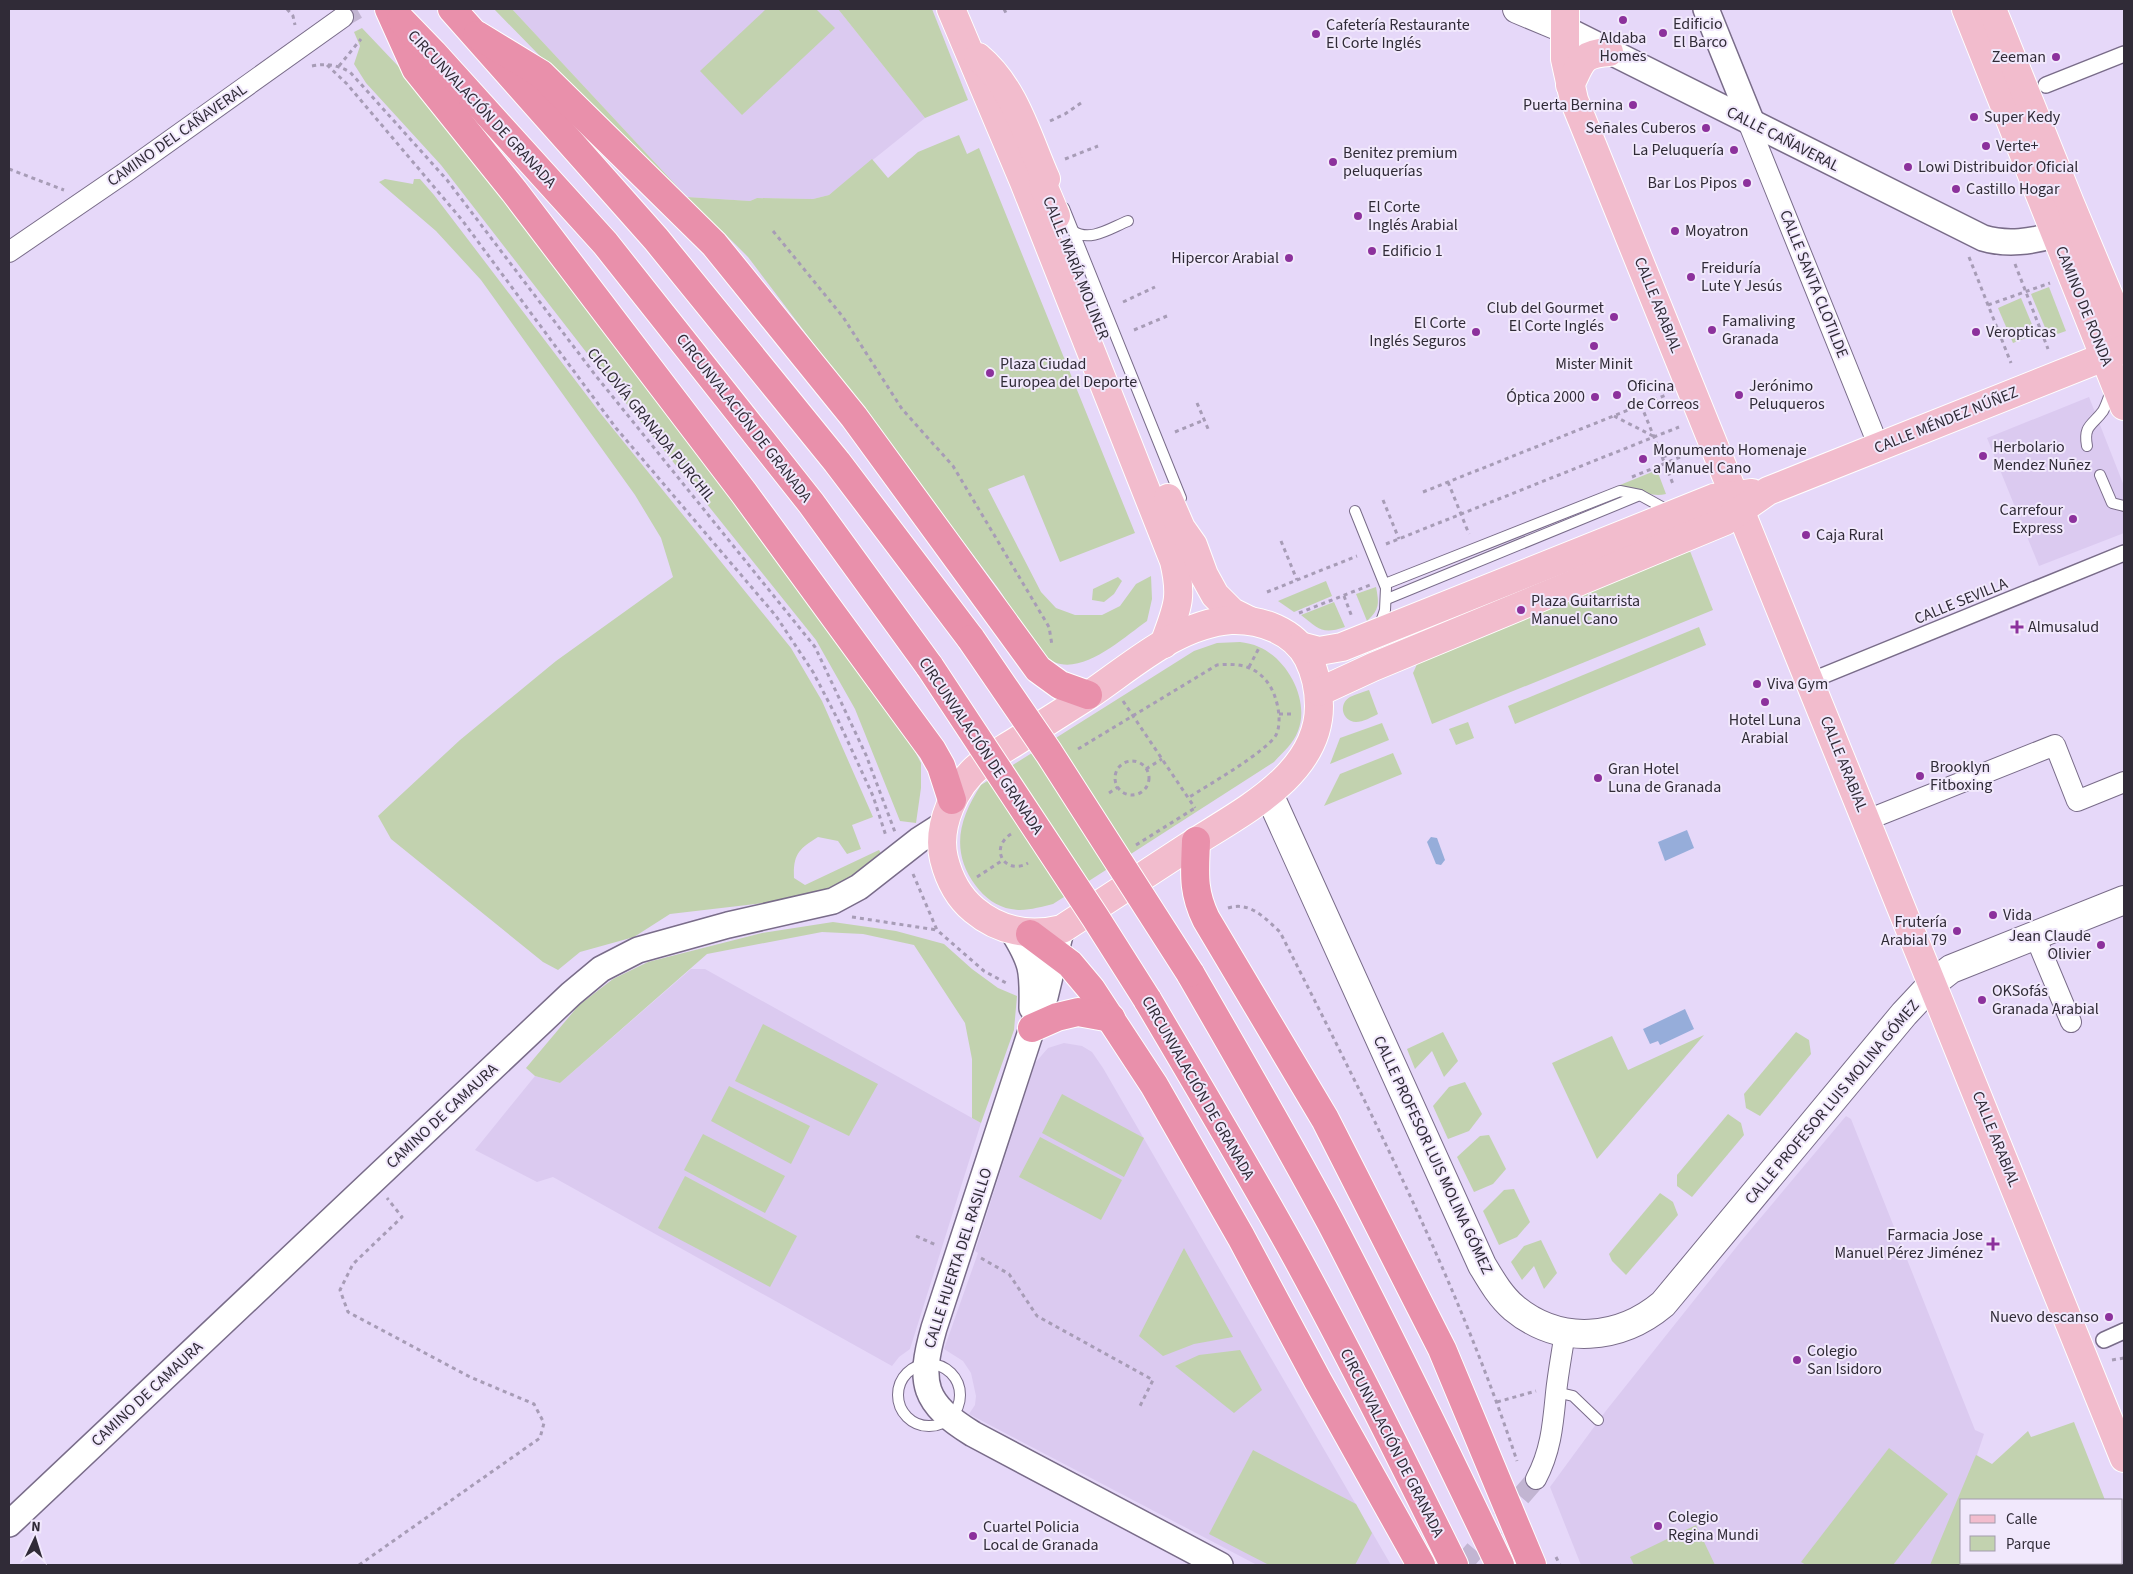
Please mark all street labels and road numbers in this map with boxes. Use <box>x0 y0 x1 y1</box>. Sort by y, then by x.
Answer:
street label: CIRCUNVALACIÓN DE GRANADA <box>403 25 562 193</box>
street label: CAMINO DEL CAÑAVERAL <box>103 78 251 192</box>
street label: CALLE CAÑAVERAL <box>1723 101 1843 177</box>
street label: CALLE MARÍA MOLINER <box>1037 193 1115 343</box>
street label: CALLE SANTA CLOTILDE <box>1774 207 1854 361</box>
street label: CAMINO DE RONDA <box>2050 243 2118 370</box>
street label: CALLE ARABIAL <box>1629 254 1687 356</box>
street label: CIRCUNVALACIÓN DE GRANADA <box>671 329 817 507</box>
street label: CICLOVÍA GRANADA PURCHIL <box>582 343 720 507</box>
street label: CALLE MÉNDEZ NÚÑEZ <box>1871 381 2021 459</box>
street label: CALLE SEVILLA <box>1911 572 2011 630</box>
street label: CIRCUNVALACIÓN DE GRANADA <box>913 653 1049 839</box>
street label: CALLE ARABIAL <box>1815 713 1873 815</box>
street label: CIRCUNVALACIÓN DE GRANADA <box>1136 992 1260 1184</box>
street label: CALLE PROFESOR LUIS MOLINA GÓMEZ <box>1740 995 1924 1209</box>
street label: CALLE PROFESOR LUIS MOLINA GÓMEZ <box>1368 1032 1498 1278</box>
street label: CAMINO DE CAMAURA <box>381 1058 503 1174</box>
street label: CALLE ARABIAL <box>1967 1088 2025 1190</box>
street label: CALLE HUERTA DEL RASILLO <box>918 1165 998 1351</box>
street label: CAMINO DE CAMAURA <box>86 1336 208 1452</box>
street label: CIRCUNVALACIÓN DE GRANADA <box>1335 1345 1449 1541</box>

